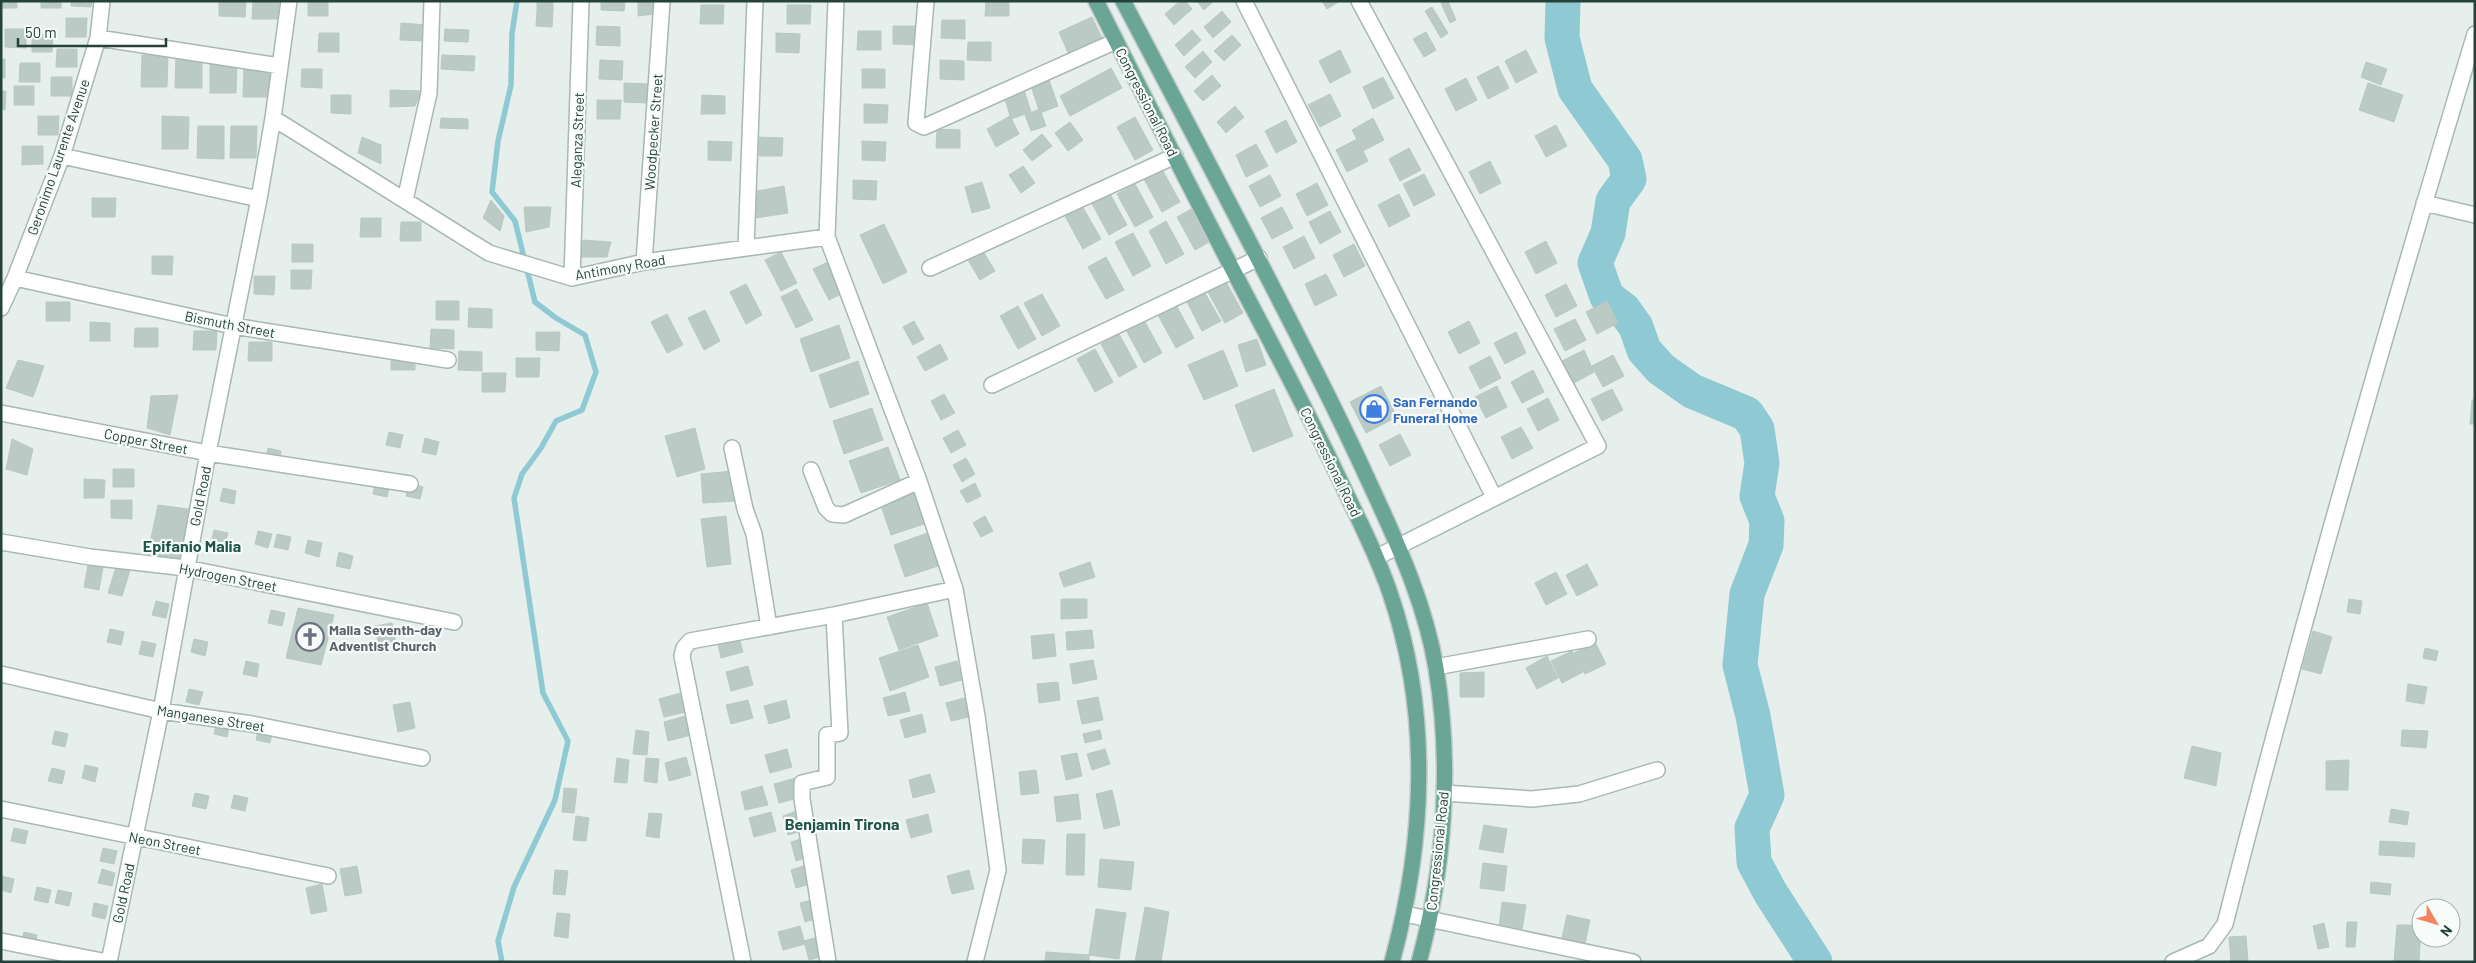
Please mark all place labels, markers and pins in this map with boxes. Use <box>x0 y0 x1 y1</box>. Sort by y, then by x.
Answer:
place label: San Fernando Funeral Home <box>1393 393 1478 426</box>
shop icon: San Fernando Funeral Home <box>1359 394 1389 424</box>
place label: Malia Seventh-day Adventist Church <box>329 621 442 654</box>
church icon: Malia Seventh-day Adventist Church <box>295 622 325 652</box>

